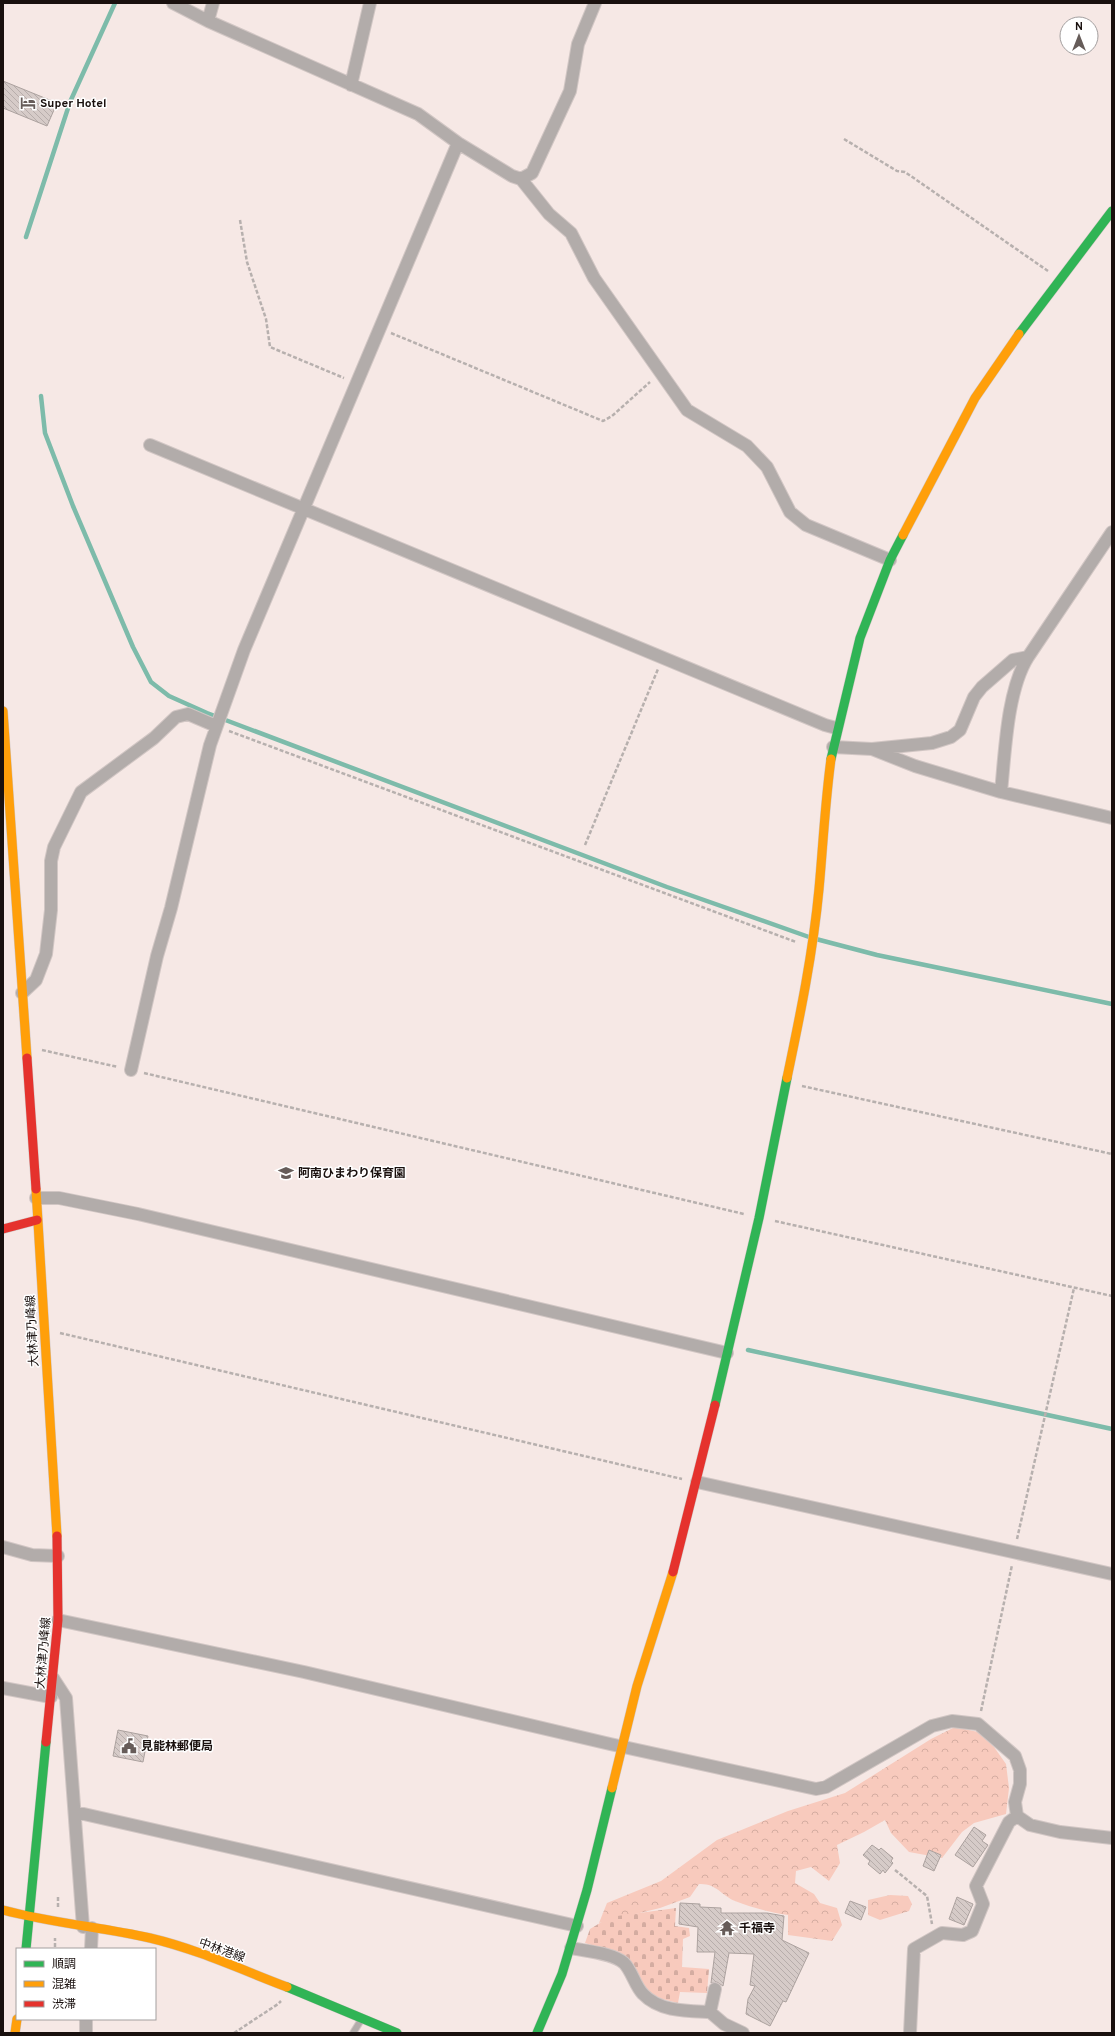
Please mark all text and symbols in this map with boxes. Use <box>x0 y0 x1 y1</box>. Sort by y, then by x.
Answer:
north arrow <box>1059 16 1099 56</box>
text: N <box>1075 20 1083 34</box>
hotel icon: Super Hotel <box>19 94 37 112</box>
place label: Super Hotel <box>40 96 106 112</box>
school or university icon: 阿南ひまわり保育園 <box>277 1164 295 1182</box>
place label: 阿南ひまわり保育園 <box>298 1166 406 1182</box>
street label: 大林津乃峰線 <box>23 1295 43 1367</box>
street label: 大林津乃峰線 <box>33 1617 55 1690</box>
public building icon: 見能林郵便局 <box>120 1737 138 1755</box>
place label: 見能林郵便局 <box>141 1739 213 1755</box>
temple icon: 千福寺 <box>718 1919 736 1937</box>
place label: 千福寺 <box>739 1921 775 1937</box>
street label: 中林港線 <box>196 1935 247 1967</box>
legend <box>16 1948 156 2020</box>
text: 順調 <box>52 1957 76 1973</box>
text: 混雑 <box>52 1977 76 1993</box>
text: 渋滞 <box>52 1997 76 2013</box>

